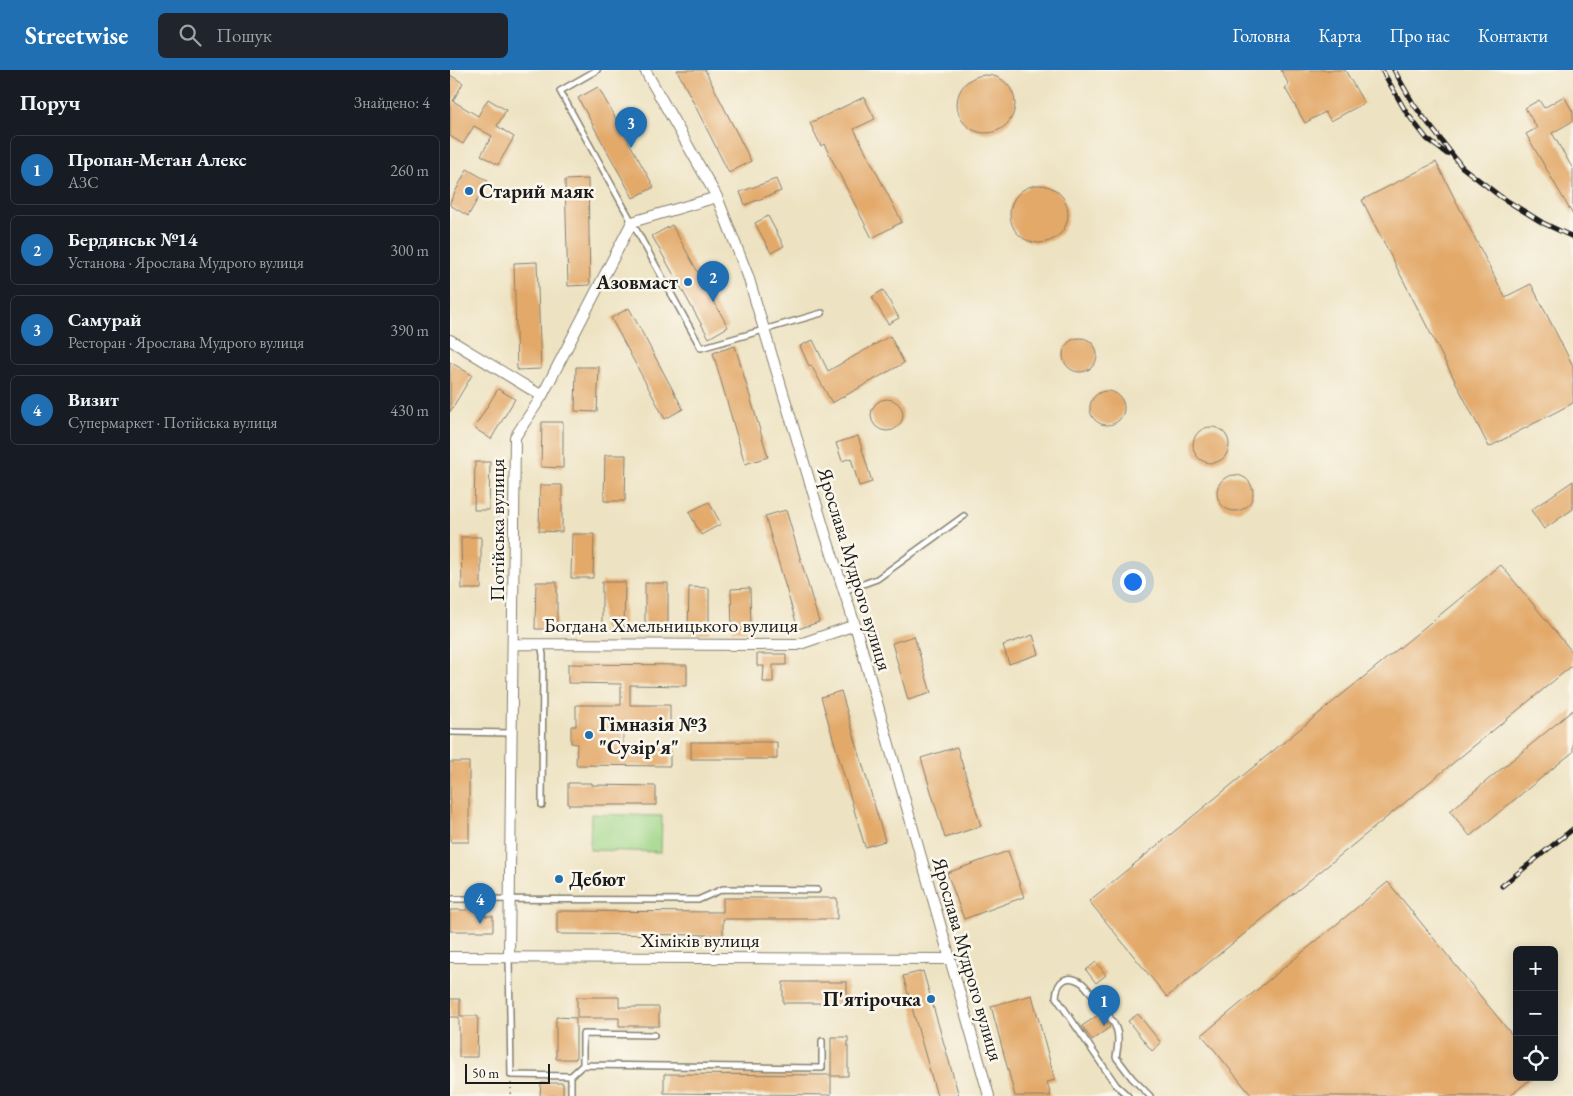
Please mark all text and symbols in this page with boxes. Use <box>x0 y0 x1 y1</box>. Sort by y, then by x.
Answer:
search box <box>158 13 508 58</box>
text: Streetwise <box>25 20 128 51</box>
icon: search <box>176 21 204 49</box>
text: Пошук <box>216 23 272 48</box>
text: Головна <box>1233 24 1290 47</box>
text: Карта <box>1318 24 1361 47</box>
text: Про нас <box>1389 24 1450 47</box>
text: Контакти <box>1478 24 1548 47</box>
text: Поруч <box>20 89 80 116</box>
text: Знайдено: 4 <box>354 92 430 113</box>
pin: 3 <box>615 107 647 148</box>
text: Пропан-Метан Алекс <box>68 147 247 172</box>
text: 1 <box>33 160 41 181</box>
text: 260 m <box>390 160 429 181</box>
text: АЗС <box>68 172 99 193</box>
place label: Старий маяк <box>479 178 594 204</box>
marker: Старий маяк <box>463 185 475 197</box>
text: Бердянськ №14 <box>68 227 198 252</box>
text: 2 <box>33 240 41 261</box>
text: 300 m <box>390 240 429 261</box>
text: Установа · Ярослава Мудрого вулиця <box>68 252 304 273</box>
pin: 2 <box>697 261 729 302</box>
place label: Азовмаст <box>595 269 678 295</box>
marker: Азовмаст <box>682 276 694 288</box>
text: Самурай <box>68 307 141 332</box>
text: 3 <box>33 320 41 341</box>
text: 390 m <box>390 320 429 341</box>
text: Ресторан · Ярослава Мудрого вулиця <box>68 332 304 353</box>
text: Визит <box>68 387 119 412</box>
text: 4 <box>33 400 41 421</box>
text: 430 m <box>390 400 429 421</box>
text: Супермаркет · Потійська вулиця <box>68 412 277 433</box>
street label: Потійська вулиця <box>484 459 510 601</box>
street label: Ярослава Мудрого вулиця <box>811 463 898 674</box>
your location <box>1120 569 1146 595</box>
street label: Богдана Хмельницького вулиця <box>544 612 798 638</box>
place label: Гімназія №3 "Сузір'я" <box>599 711 708 760</box>
marker: Гімназія №3 "Сузір'я" <box>583 729 595 741</box>
street label: Ярослава Мудрого вулиця <box>926 853 1010 1064</box>
place label: Дебют <box>569 866 625 892</box>
marker: Дебют <box>553 873 565 885</box>
pin: 4 <box>464 883 496 924</box>
street label: Хіміків вулиця <box>639 927 760 953</box>
map controls <box>1513 946 1558 1081</box>
button: + <box>1513 946 1558 991</box>
pin: 1 <box>1088 985 1120 1026</box>
place label: П'ятірочка <box>823 986 921 1012</box>
button: − <box>1513 991 1558 1036</box>
marker: П'ятірочка <box>925 993 937 1005</box>
button: locate <box>1513 1036 1558 1081</box>
scale bar <box>465 1061 550 1084</box>
text: 50 m <box>472 1064 499 1082</box>

